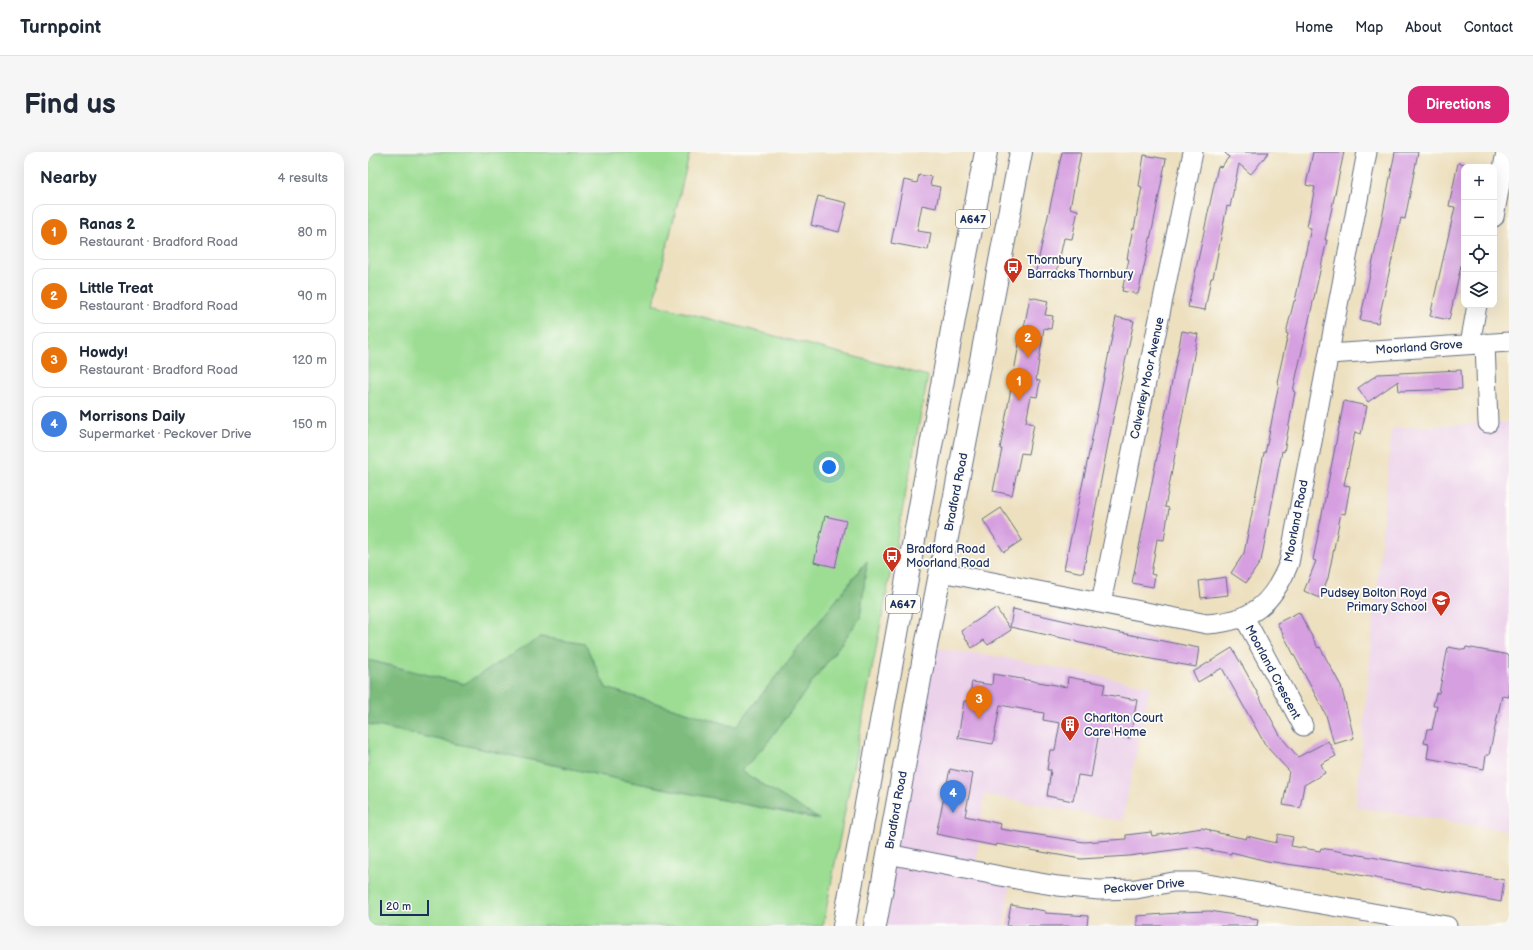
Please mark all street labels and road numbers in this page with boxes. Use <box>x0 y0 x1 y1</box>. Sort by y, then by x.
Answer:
road number: A647 <box>956 210 990 228</box>
street label: Calverley Moor Avenue <box>1127 316 1168 440</box>
street label: Moorland Grove <box>1375 337 1463 358</box>
street label: Bradford Road <box>942 452 971 532</box>
street label: Moorland Road <box>1281 479 1312 564</box>
road number: A647 <box>886 595 920 613</box>
street label: Moorland Crescent <box>1241 623 1304 722</box>
street label: Bradford Road <box>882 770 911 850</box>
street label: Peckover Drive <box>1103 875 1185 898</box>

